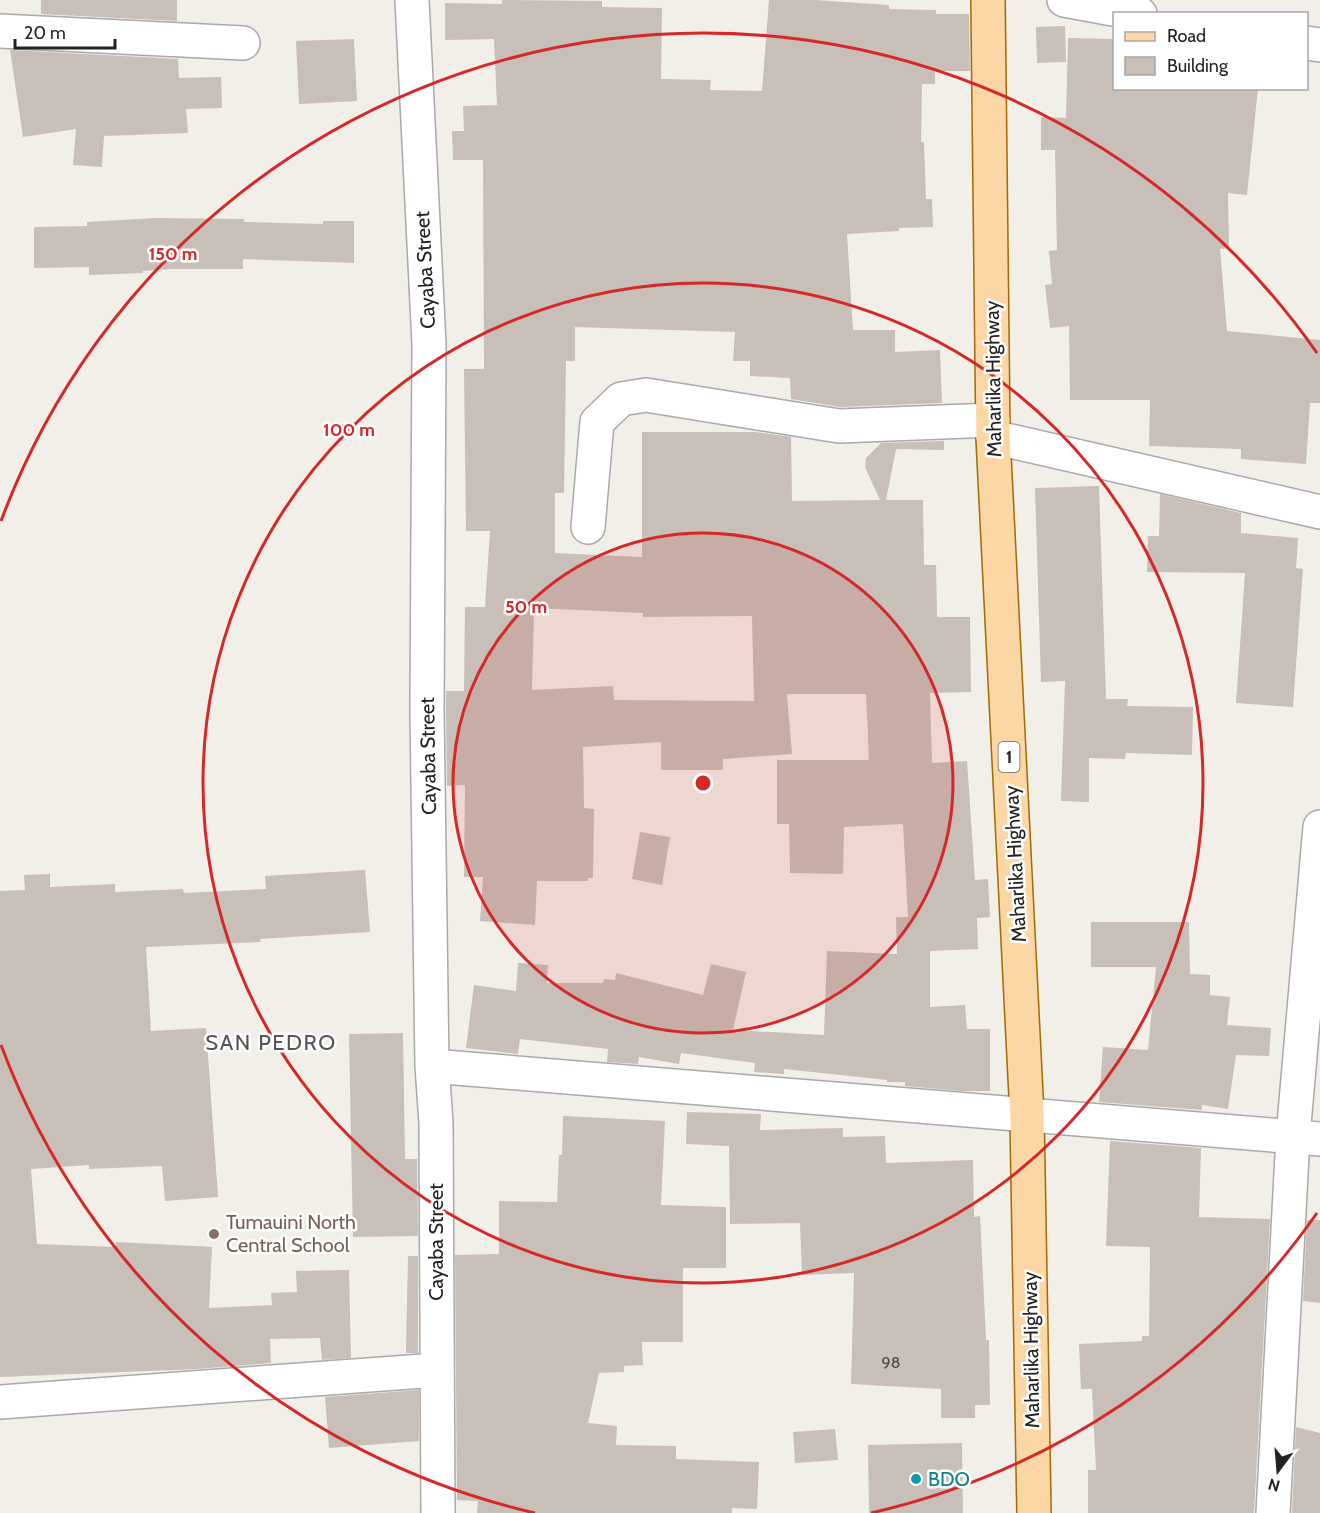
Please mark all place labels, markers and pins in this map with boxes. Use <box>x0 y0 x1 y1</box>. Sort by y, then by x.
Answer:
centre of rings <box>693 773 713 793</box>
place label: Tumauini North Central School <box>226 1210 356 1257</box>
marker: Tumauini North Central School <box>207 1227 221 1241</box>
place label: BDO <box>928 1467 970 1491</box>
marker: BDO <box>909 1472 923 1486</box>

